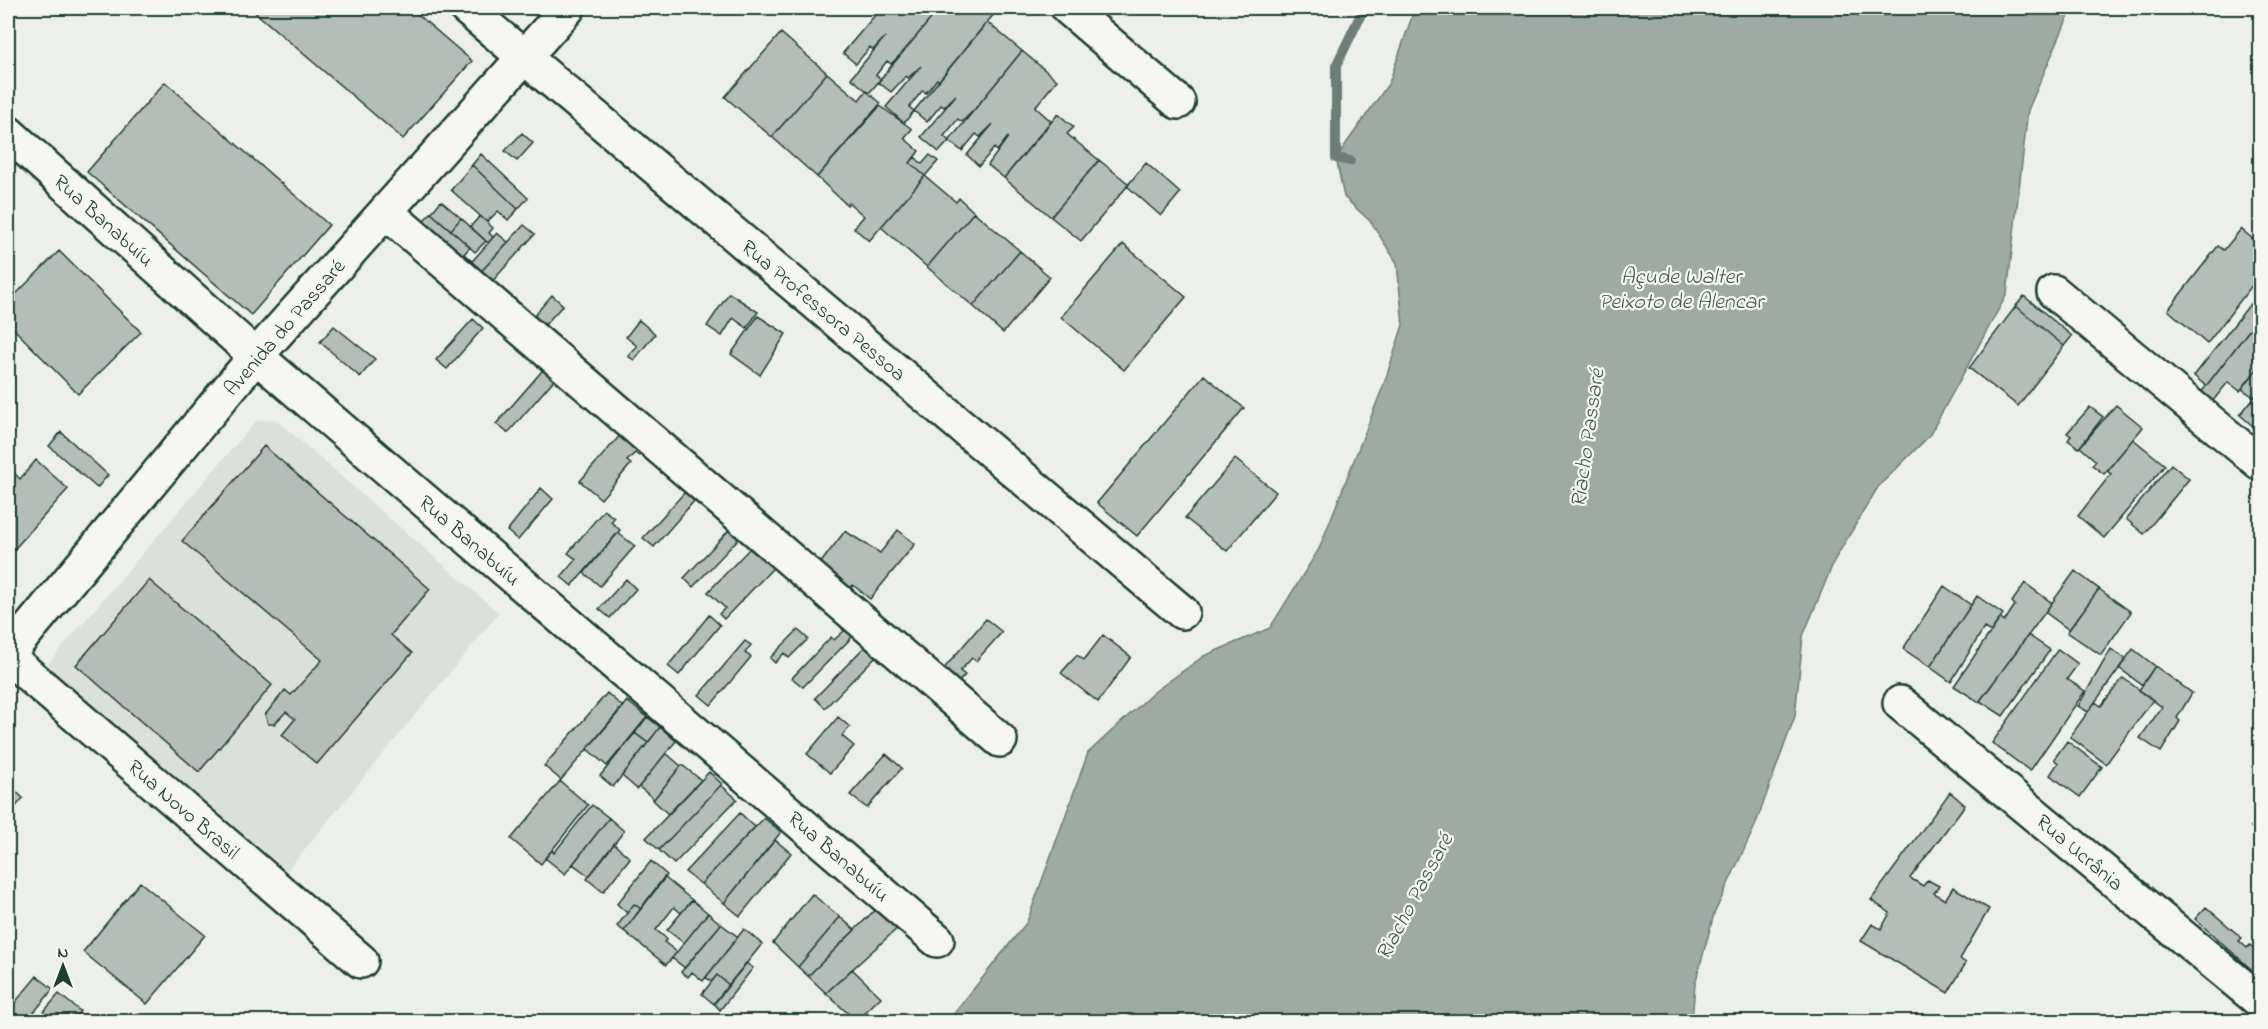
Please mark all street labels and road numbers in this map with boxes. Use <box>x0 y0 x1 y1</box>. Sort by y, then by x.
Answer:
street label: Rua Banabuíu <box>46 168 160 275</box>
street label: Rua Professora Pessoa <box>734 234 912 390</box>
street label: Avenida do Passaré <box>218 253 354 403</box>
street label: Rua Banabuíu <box>411 489 526 594</box>
street label: Rua Novo Brasil <box>120 753 245 868</box>
street label: Rua Banabuíu <box>780 805 895 910</box>
street label: Rua Ucrânia <box>2028 808 2129 899</box>

